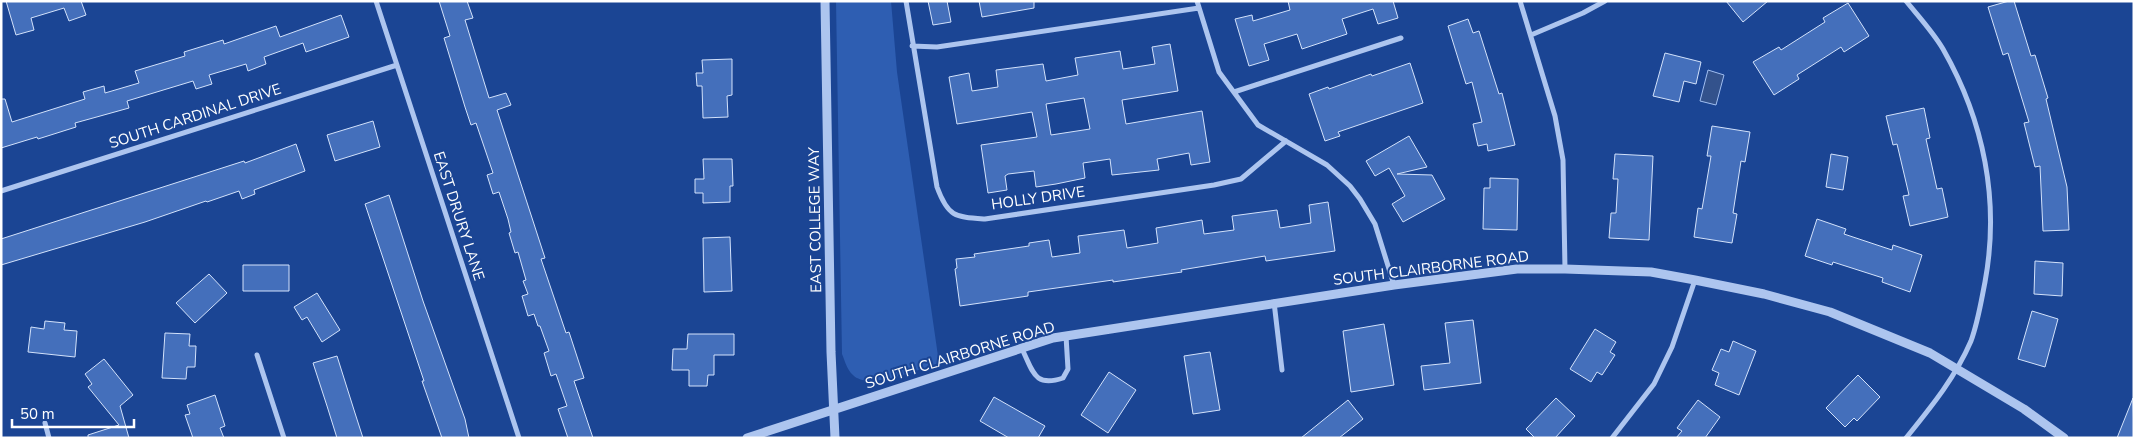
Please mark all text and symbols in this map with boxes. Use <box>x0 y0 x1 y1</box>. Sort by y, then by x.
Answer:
street label: SOUTH CARDINAL DRIVE <box>106 79 284 153</box>
street label: EAST COLLEGE WAY <box>804 146 826 293</box>
street label: EAST DRURY LANE <box>429 149 489 283</box>
street label: HOLLY DRIVE <box>990 182 1086 214</box>
street label: SOUTH CLAIRBORNE ROAD <box>1332 246 1530 290</box>
street label: SOUTH CLAIRBORNE ROAD <box>863 317 1057 393</box>
scale bar <box>12 396 135 428</box>
text: 50 m <box>20 404 55 424</box>

